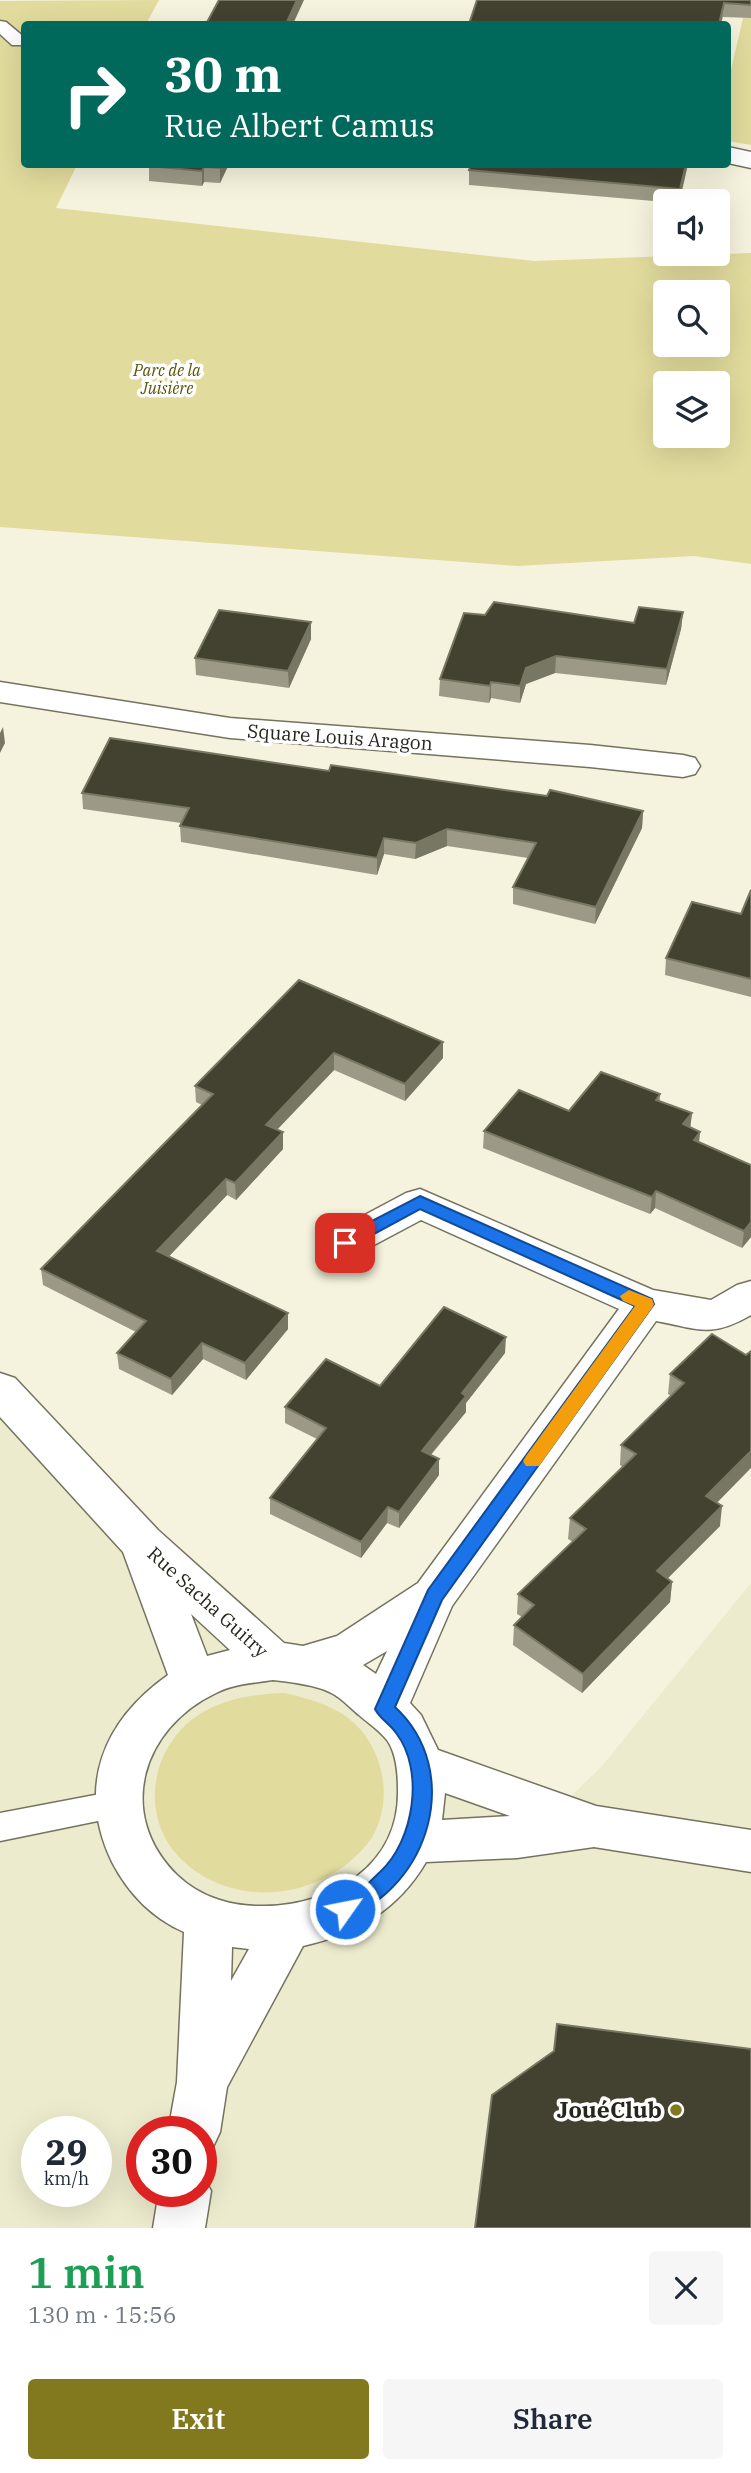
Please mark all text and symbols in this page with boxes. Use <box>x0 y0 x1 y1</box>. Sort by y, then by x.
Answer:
text: 30 m <box>164 42 282 105</box>
icon: right <box>49 49 140 140</box>
text: Rue Albert Camus <box>164 104 435 146</box>
map controls <box>653 189 730 448</box>
button: sound <box>653 189 730 266</box>
button: search <box>653 280 730 357</box>
park label: Parc de la Juisière <box>132 360 201 398</box>
button: layers <box>653 371 730 448</box>
street label: Square Louis Aragon <box>246 719 434 755</box>
pin <box>315 1213 375 1273</box>
icon: arrive <box>326 1224 364 1262</box>
street label: Rue Sacha Guitry <box>143 1541 274 1663</box>
position arrow <box>308 1872 382 1946</box>
place label: JouéClub <box>557 2094 662 2124</box>
marker: JouéClub <box>668 2102 684 2118</box>
speed limit sign: 30 <box>126 2116 217 2207</box>
text: 29 <box>45 2129 88 2175</box>
text: km/h <box>44 2167 89 2190</box>
text: 1 min <box>28 2245 145 2300</box>
button: close <box>649 2251 723 2325</box>
text: 130 m · 15:56 <box>28 2299 177 2329</box>
button: Exit <box>28 2379 369 2459</box>
button: Share <box>383 2379 723 2459</box>

